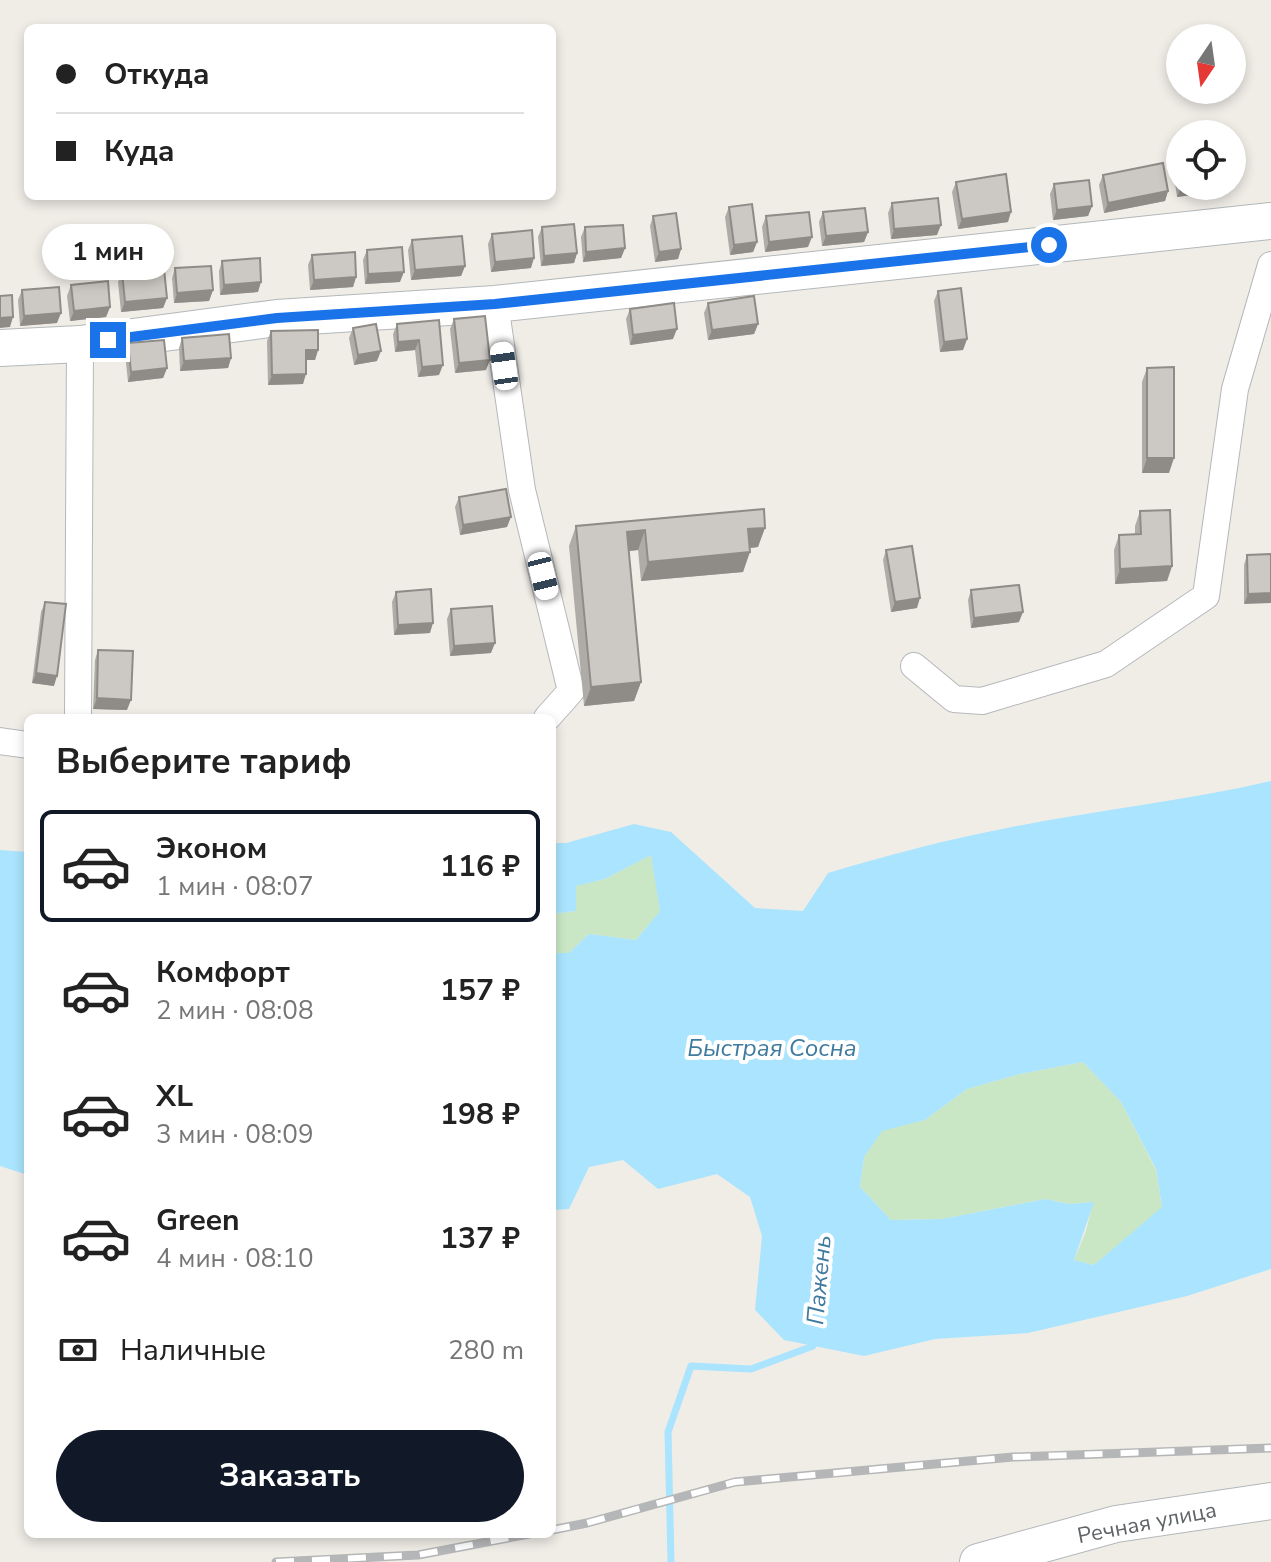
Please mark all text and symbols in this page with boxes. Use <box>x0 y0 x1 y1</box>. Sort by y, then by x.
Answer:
north arrow <box>1166 24 1246 104</box>
map controls <box>1166 24 1246 200</box>
text: Откуда <box>104 54 210 95</box>
button: locate <box>1166 120 1246 200</box>
text: Куда <box>104 131 175 172</box>
callout: 1 мин <box>42 224 174 280</box>
route start <box>1031 227 1067 263</box>
text: 1 мин <box>72 234 144 269</box>
route end <box>90 322 126 358</box>
car <box>489 341 519 391</box>
car <box>526 550 560 602</box>
text: Выберите тариф <box>56 737 352 786</box>
text: Эконом <box>156 828 267 869</box>
icon: car <box>60 830 132 902</box>
text: 116 ₽ <box>440 846 520 887</box>
text: 1 мин · 08:07 <box>156 869 313 904</box>
text: Комфорт <box>156 952 290 993</box>
icon: car <box>60 954 132 1026</box>
text: 157 ₽ <box>440 970 520 1011</box>
text: 2 мин · 08:08 <box>156 993 313 1028</box>
water label: Быстрая Сосна <box>687 1032 857 1064</box>
text: XL <box>156 1076 193 1117</box>
icon: car <box>60 1078 132 1150</box>
text: 198 ₽ <box>440 1094 520 1135</box>
text: 3 мин · 08:09 <box>156 1117 313 1152</box>
text: Green <box>156 1200 240 1241</box>
icon: car <box>60 1202 132 1274</box>
text: 137 ₽ <box>440 1218 520 1259</box>
water label: Пажень <box>799 1234 839 1326</box>
text: 4 мин · 08:10 <box>156 1241 313 1276</box>
icon: cash <box>56 1328 100 1372</box>
text: Наличные <box>120 1330 266 1371</box>
text: 280 m <box>448 1333 524 1368</box>
button: Заказать <box>56 1430 524 1522</box>
street label: Речная улица <box>1075 1495 1219 1551</box>

